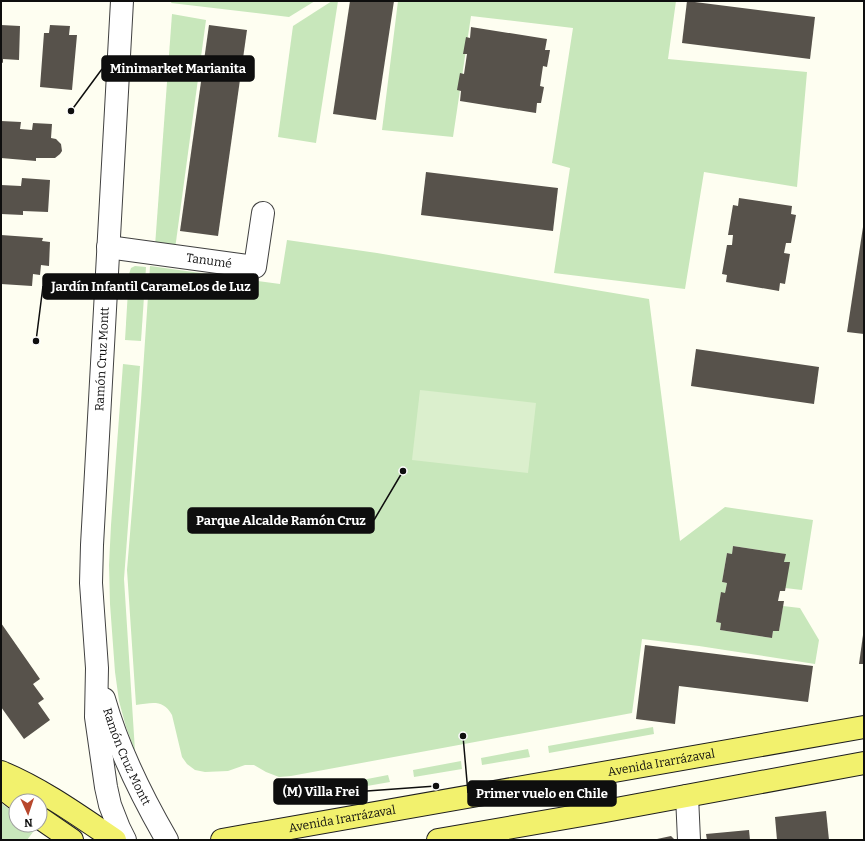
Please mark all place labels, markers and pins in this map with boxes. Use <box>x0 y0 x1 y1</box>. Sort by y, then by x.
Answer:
callout: Minimarket Marianita <box>102 56 254 81</box>
callout: Jardín Infantil CarameLos de Luz <box>43 274 258 299</box>
callout: Parque Alcalde Ramón Cruz <box>188 508 374 533</box>
callout: (M) Villa Frei <box>274 779 367 804</box>
callout: Primer vuelo en Chile <box>468 781 616 806</box>

